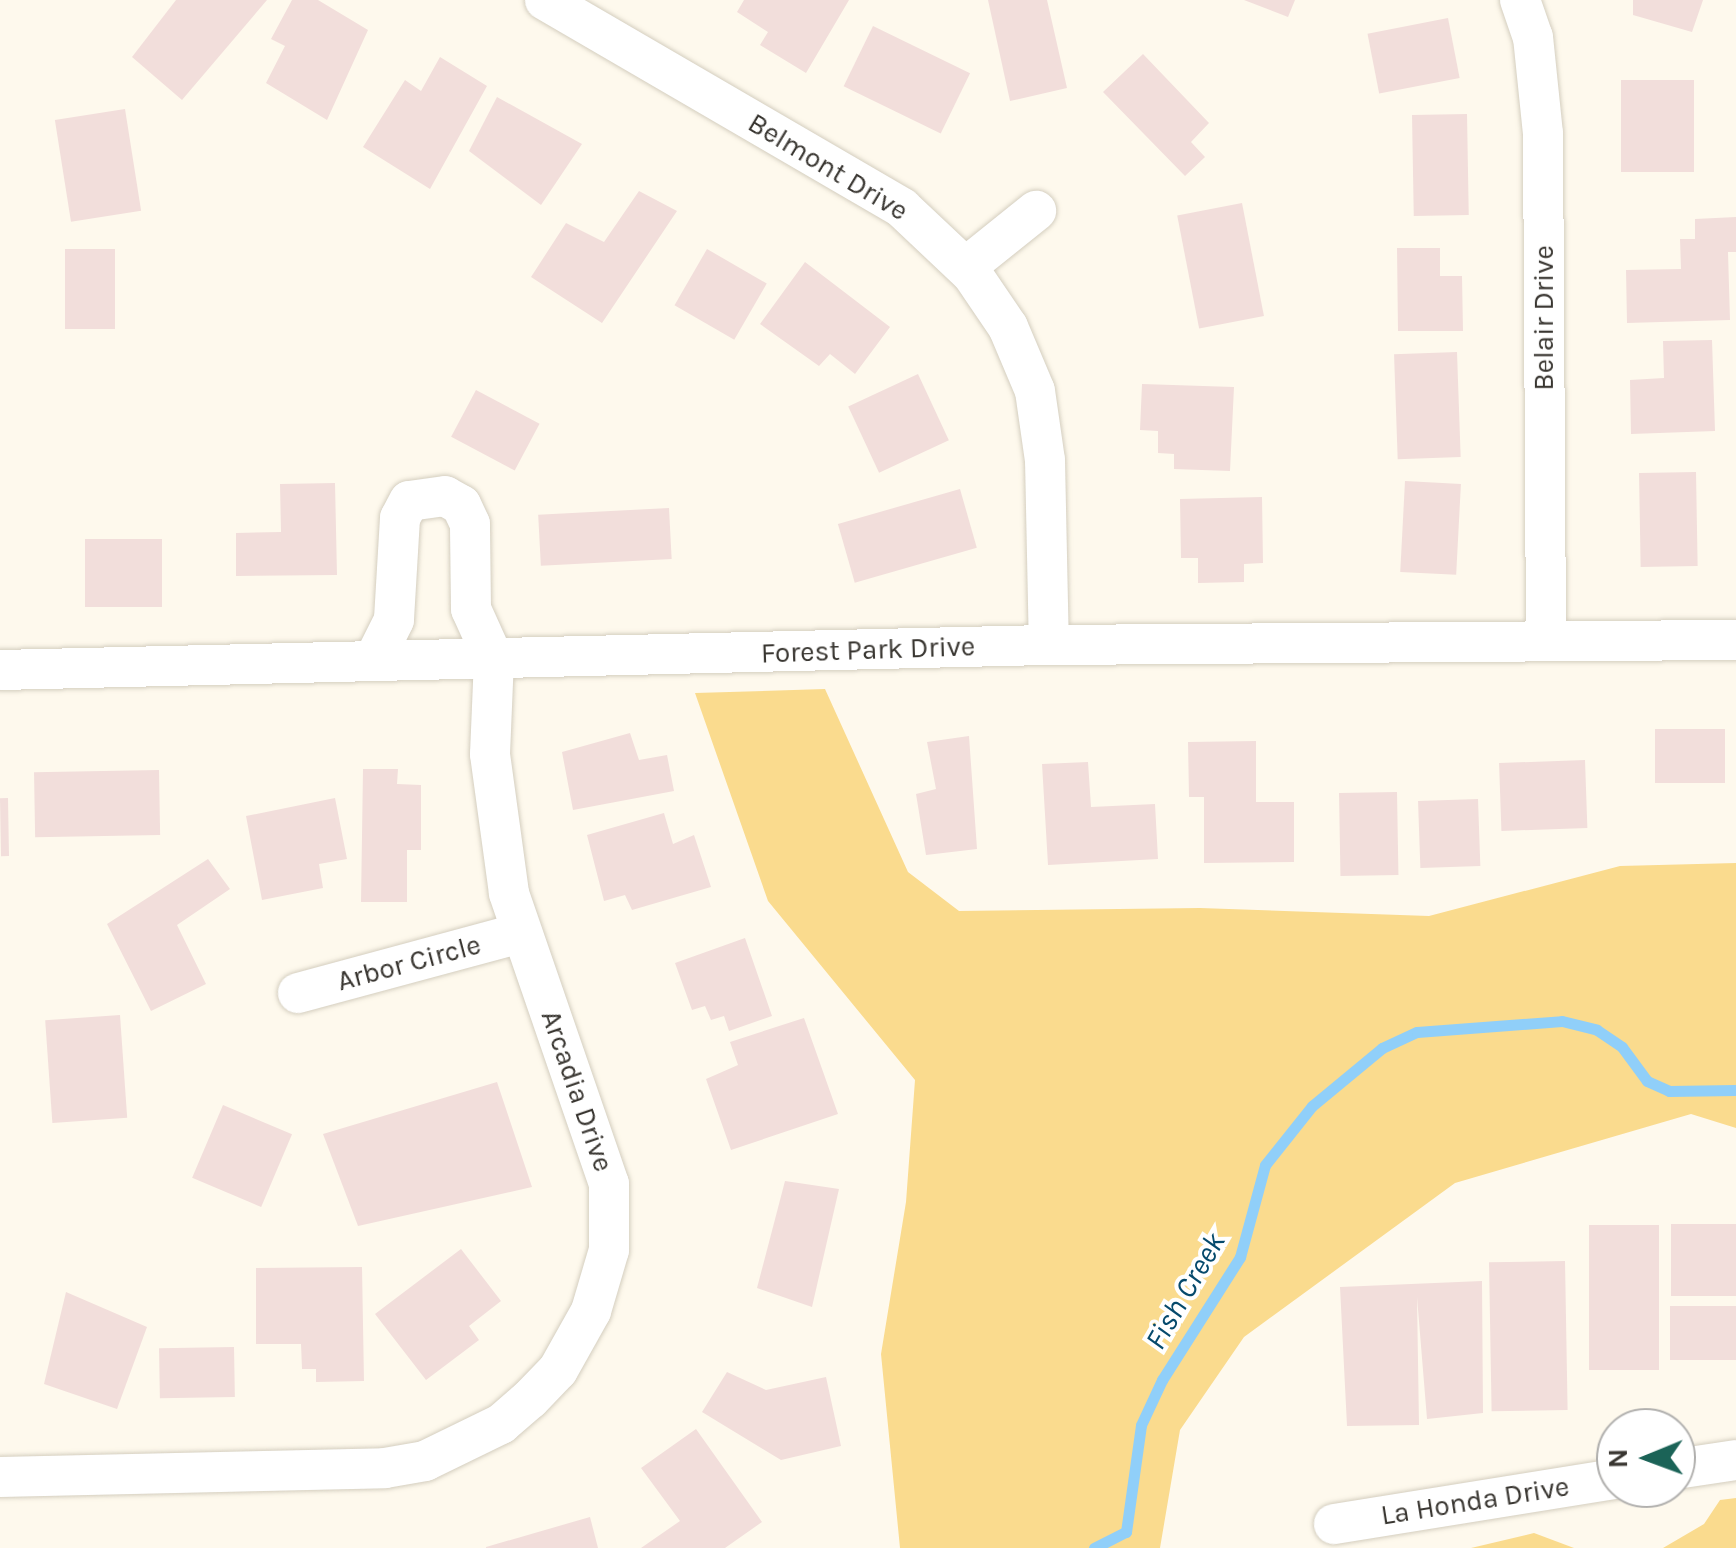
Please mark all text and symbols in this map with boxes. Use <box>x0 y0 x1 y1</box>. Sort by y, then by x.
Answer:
street label: Belmont Drive <box>742 106 914 228</box>
street label: Belair Drive <box>1527 245 1561 391</box>
street label: Forest Park Drive <box>760 629 976 671</box>
street label: Arbor Circle <box>334 928 484 998</box>
street label: Arcadia Drive <box>534 1006 620 1176</box>
water label: Fish Creek <box>1137 1226 1233 1356</box>
north arrow <box>1596 1408 1696 1508</box>
text: N <box>1601 1448 1634 1469</box>
street label: La Honda Drive <box>1378 1470 1572 1532</box>

